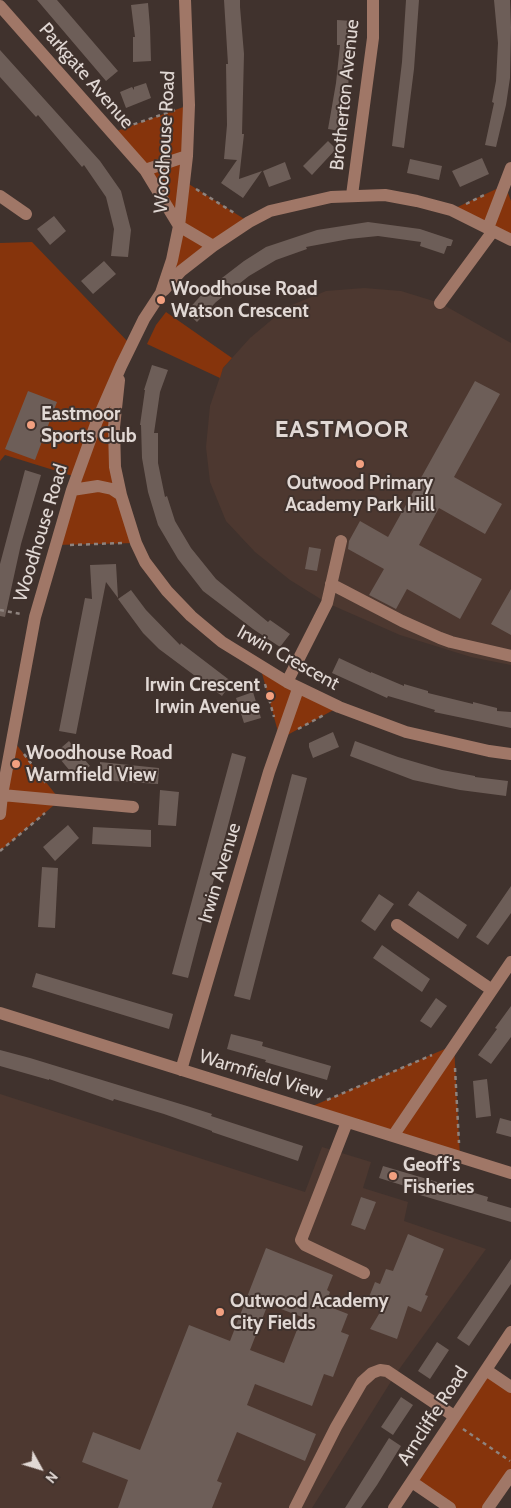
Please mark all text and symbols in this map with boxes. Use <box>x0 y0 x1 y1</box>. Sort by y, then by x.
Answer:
street label: Parkgate Avenue <box>34 18 138 134</box>
street label: Brotherton Avenue <box>326 18 364 172</box>
street label: Woodhouse Road <box>150 70 180 214</box>
place label: Woodhouse Road Watson Crescent <box>171 278 318 322</box>
marker: Woodhouse Road Watson Crescent <box>155 294 167 306</box>
place label: Eastmoor Sports Club <box>41 403 137 447</box>
district label: EASTMOOR <box>274 416 410 444</box>
marker: Eastmoor Sports Club <box>25 419 37 431</box>
marker: Outwood Primary Academy Park Hill <box>354 458 366 470</box>
street label: Woodhouse Road <box>9 462 73 604</box>
place label: Outwood Primary Academy Park Hill <box>285 472 435 516</box>
street label: Irwin Crescent <box>233 621 343 695</box>
place label: Irwin Crescent Irwin Avenue <box>145 674 260 718</box>
marker: Irwin Crescent Irwin Avenue <box>264 690 276 702</box>
place label: Woodhouse Road Warmfield View <box>26 742 173 786</box>
marker: Woodhouse Road Warmfield View <box>10 758 22 770</box>
street label: Irwin Avenue <box>194 820 246 926</box>
street label: Warmfield View <box>196 1045 326 1105</box>
place label: Geoff's Fisheries <box>403 1154 474 1198</box>
marker: Geoff's Fisheries <box>387 1170 399 1182</box>
place label: Outwood Academy City Fields <box>230 1290 389 1334</box>
marker: Outwood Academy City Fields <box>214 1306 226 1318</box>
street label: Arncliffe Road <box>393 1362 473 1470</box>
north arrow <box>15 1443 65 1493</box>
text: N <box>42 1468 62 1487</box>

